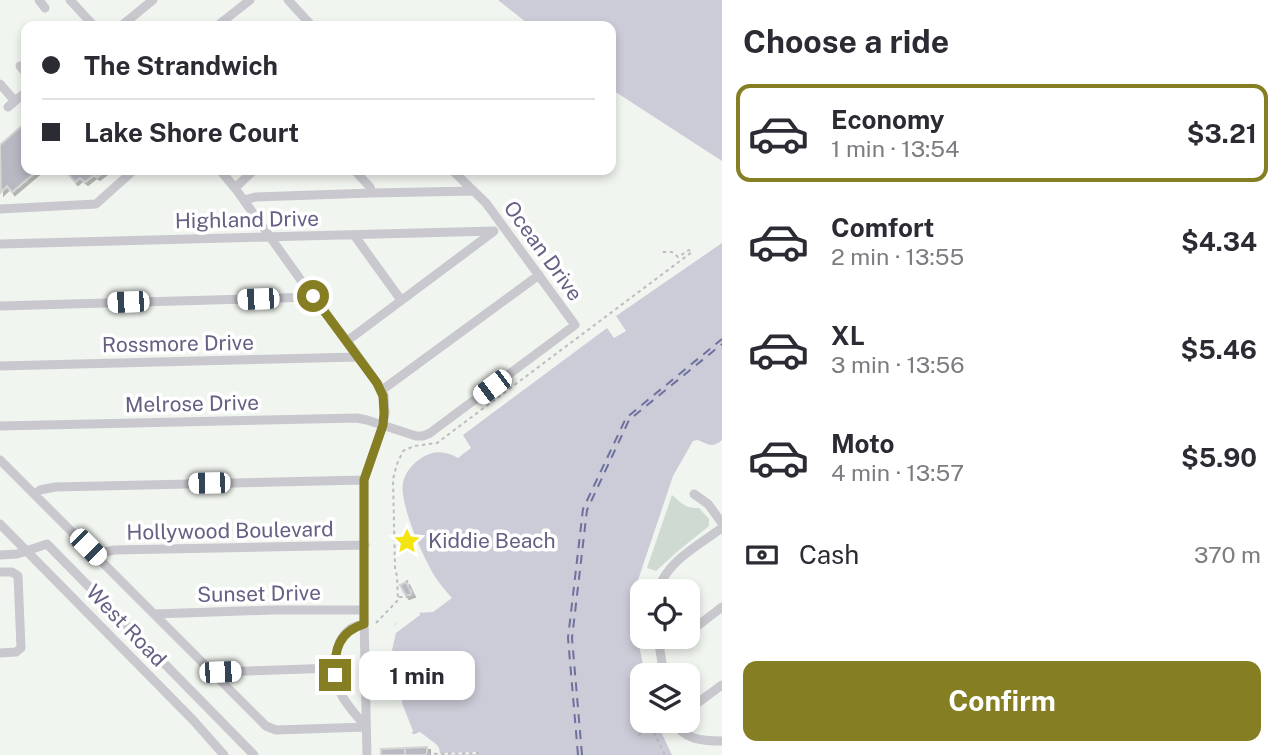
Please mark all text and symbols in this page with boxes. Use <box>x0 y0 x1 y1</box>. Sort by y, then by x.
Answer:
text: Choose a ride <box>743 23 949 60</box>
text: The Strandwich <box>84 50 278 81</box>
icon: car <box>747 102 810 165</box>
text: Economy <box>831 104 944 135</box>
text: Lake Shore Court <box>84 117 299 148</box>
text: $3.21 <box>1187 118 1257 149</box>
text: 1 min · 13:54 <box>831 135 960 162</box>
street label: Ocean Drive <box>499 196 588 306</box>
street label: Highland Drive <box>175 206 319 233</box>
icon: car <box>747 210 810 273</box>
text: Comfort <box>831 212 934 243</box>
text: $4.34 <box>1181 226 1257 257</box>
text: 2 min · 13:55 <box>831 243 964 270</box>
route start <box>297 280 329 312</box>
car <box>237 288 280 310</box>
car <box>107 291 150 313</box>
icon: car <box>747 318 810 381</box>
text: XL <box>831 320 865 351</box>
street label: Rossmore Drive <box>102 330 254 357</box>
text: $5.46 <box>1181 334 1257 365</box>
text: 3 min · 13:56 <box>831 351 964 378</box>
car <box>469 366 516 408</box>
street label: Melrose Drive <box>125 390 259 417</box>
icon: car <box>747 426 810 489</box>
text: Moto <box>831 428 894 459</box>
text: $5.90 <box>1181 442 1257 473</box>
text: 4 min · 13:57 <box>831 459 964 486</box>
car <box>188 472 231 494</box>
street label: Hollywood Boulevard <box>126 516 334 545</box>
car <box>66 525 111 569</box>
place icon: Kiddie Beach <box>392 526 422 556</box>
place label: Kiddie Beach <box>428 528 556 553</box>
icon: cash <box>743 536 781 574</box>
text: Cash <box>799 539 859 570</box>
text: 370 m <box>1194 541 1261 568</box>
street label: West Road <box>81 579 172 672</box>
map controls <box>630 579 700 733</box>
button: locate <box>630 579 700 649</box>
street label: Sunset Drive <box>197 580 321 607</box>
callout: 1 min <box>360 650 475 700</box>
route end <box>319 659 351 691</box>
car <box>199 661 242 683</box>
button: Confirm <box>743 661 1261 741</box>
text: 1 min <box>389 662 445 689</box>
button: layers <box>630 663 700 733</box>

